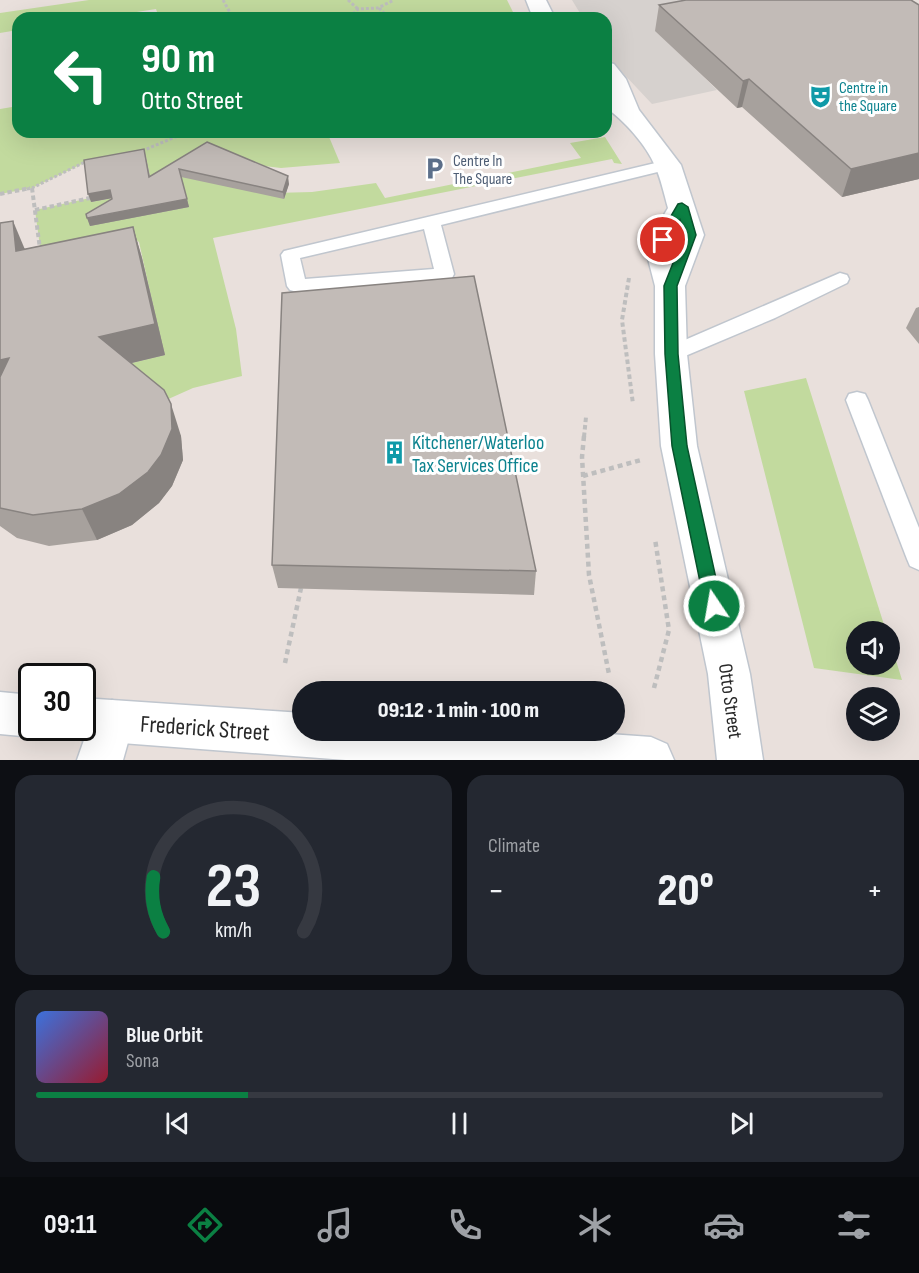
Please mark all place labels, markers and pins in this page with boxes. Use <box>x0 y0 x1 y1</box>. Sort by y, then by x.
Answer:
place label: Centre in the Square <box>839 79 897 116</box>
theatre icon: Centre in the Square <box>808 83 834 109</box>
place label: Centre In The Square <box>453 152 512 189</box>
parking icon: Centre In The Square <box>422 156 448 182</box>
pin <box>637 214 688 265</box>
place label: Kitchener/Waterloo Tax Services Office <box>412 431 544 478</box>
building icon: Kitchener/Waterloo Tax Services Office <box>381 440 407 466</box>

